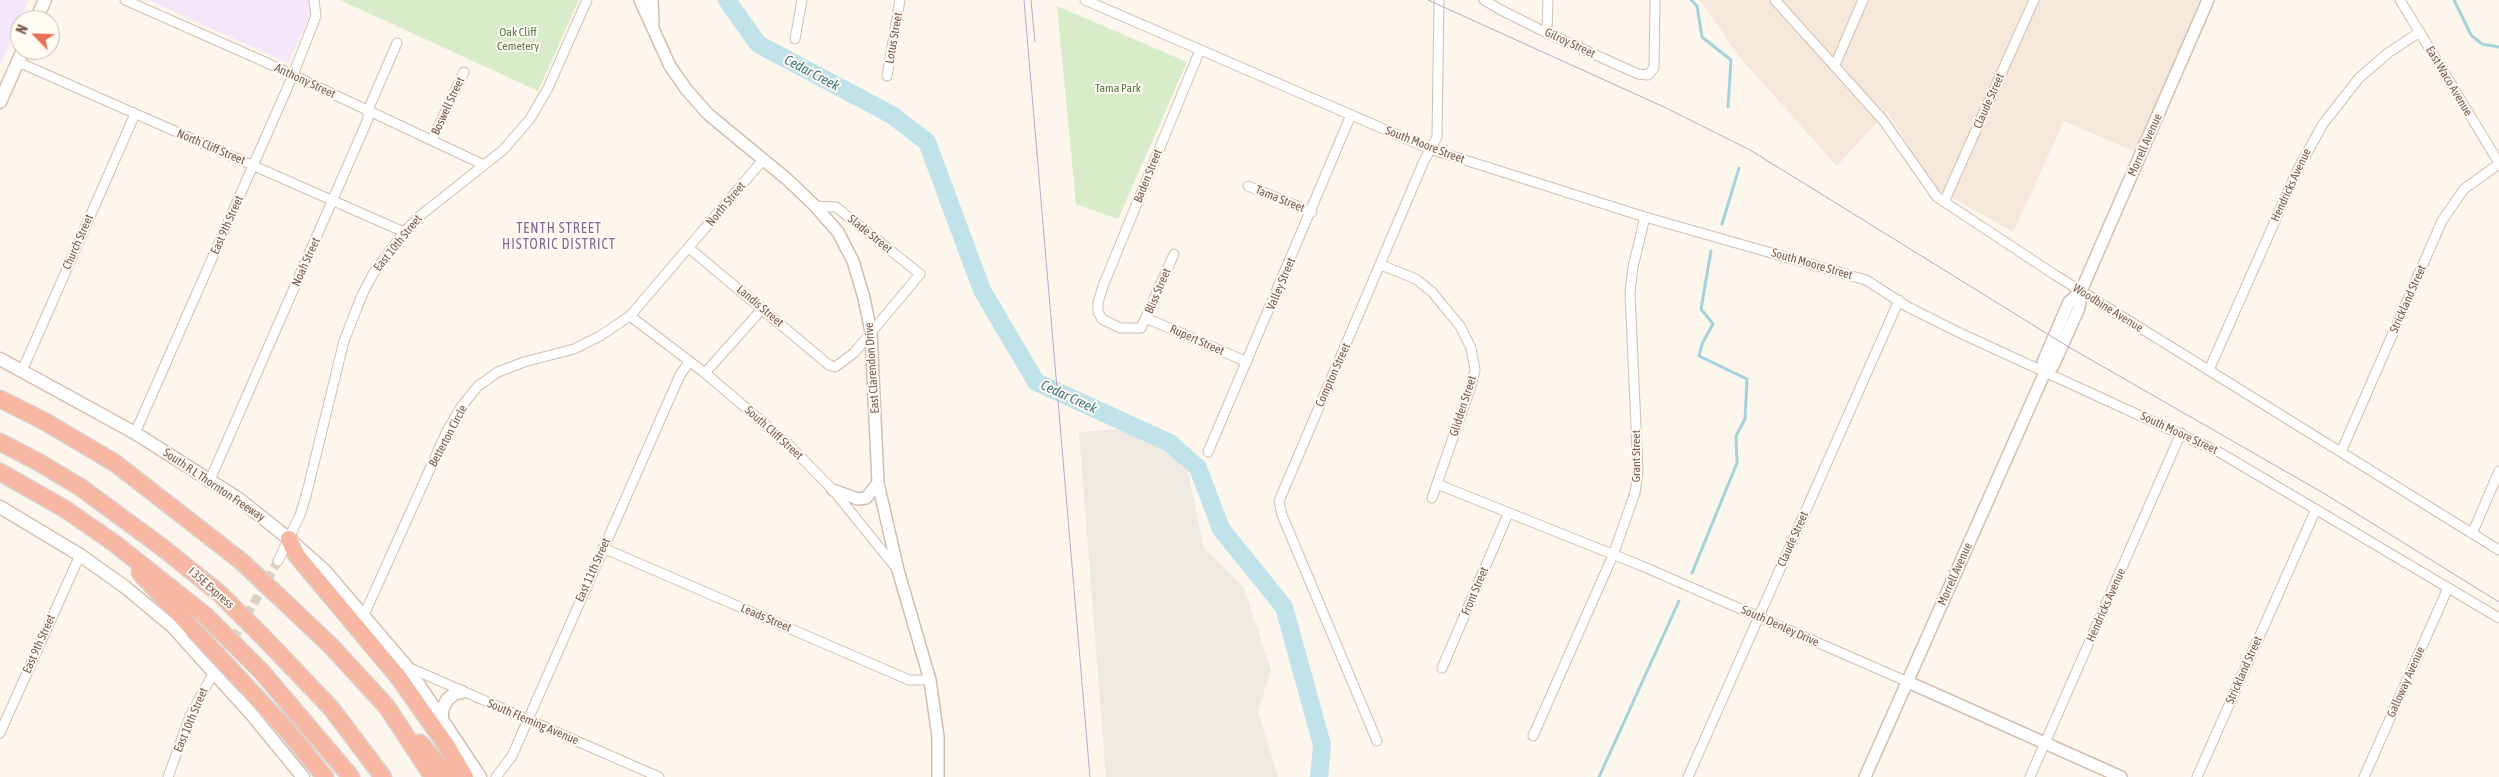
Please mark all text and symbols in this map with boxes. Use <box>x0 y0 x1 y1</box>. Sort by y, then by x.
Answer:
north arrow <box>10 10 60 60</box>
street label: Lotus Street <box>882 11 906 65</box>
text: N <box>13 22 31 36</box>
park label: Oak Cliff Cemetery <box>497 25 539 53</box>
street label: Gilroy Street <box>1542 25 1598 61</box>
street label: East Waco Avenue <box>2423 43 2475 119</box>
water label: Cedar Creek <box>781 51 843 95</box>
street label: Anthony Street <box>272 61 338 101</box>
street label: Claude Street <box>1970 71 2008 131</box>
street label: Boswell Street <box>428 75 468 137</box>
park label: Tama Park <box>1095 81 1141 95</box>
street label: Morrell Avenue <box>2125 111 2165 179</box>
street label: South Moore Street <box>1383 123 1467 167</box>
street label: North Cliff Street <box>175 126 247 168</box>
street label: Hendricks Avenue <box>2268 146 2314 224</box>
street label: Baden Street <box>1131 147 1165 205</box>
street label: North Street <box>703 179 749 229</box>
street label: Tama Street <box>1253 183 1307 215</box>
street label: East 9th Street <box>208 193 246 257</box>
street label: Church Street <box>59 212 97 272</box>
street label: East 10th Street <box>371 212 425 274</box>
street label: Slade Street <box>845 212 895 256</box>
district label: TENTH STREET HISTORIC DISTRICT <box>500 221 618 253</box>
street label: Noah Street <box>289 235 323 289</box>
street label: South Moore Street <box>1770 246 1854 282</box>
street label: Valley Street <box>1264 256 1298 312</box>
street label: Strickland Street <box>2387 263 2429 335</box>
street label: Bliss Street <box>1142 266 1174 316</box>
street label: Woodbine Avenue <box>2070 281 2146 335</box>
street label: Landis Street <box>734 282 786 330</box>
street label: East Clarendon Drive <box>862 322 882 414</box>
street label: Rupert Street <box>1168 322 1226 358</box>
street label: Compton Street <box>1313 341 1353 409</box>
street label: Glidden Street <box>1446 374 1480 438</box>
water label: Cedar Creek <box>1038 377 1100 417</box>
street label: Betterton Circle <box>426 403 470 469</box>
street label: South Cliff Street <box>742 403 806 463</box>
street label: South Moore Street <box>2138 409 2220 457</box>
street label: Grant Street <box>1629 430 1643 482</box>
street label: South R L Thornton Freeway <box>160 445 268 525</box>
street label: Claude Street <box>1774 509 1812 569</box>
street label: East 11th Street <box>572 536 614 604</box>
street label: Morrell Avenue <box>1935 540 1975 608</box>
street label: I 35E Express <box>185 564 237 612</box>
street label: Front Street <box>1458 565 1492 617</box>
street label: Hendricks Avenue <box>2083 566 2129 644</box>
street label: Leads Street <box>739 601 793 635</box>
street label: South Denley Drive <box>1739 602 1821 650</box>
street label: East 9th Street <box>20 612 58 676</box>
street label: Strickland Street <box>2223 634 2265 706</box>
street label: Galloway Avenue <box>2384 644 2428 720</box>
street label: East 10th Street <box>171 686 211 754</box>
street label: South Fleming Avenue <box>485 696 581 748</box>

